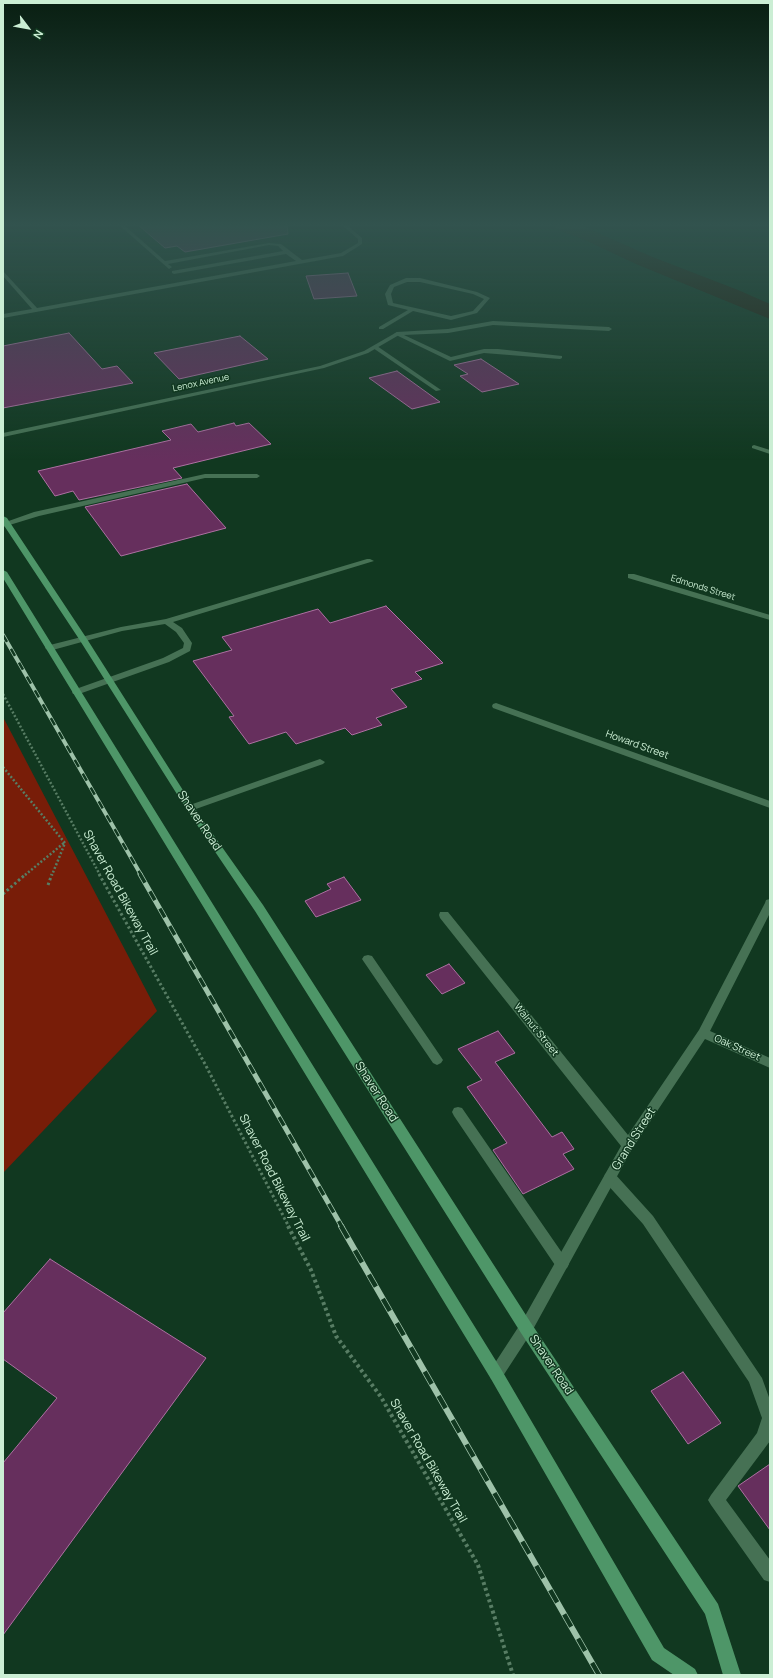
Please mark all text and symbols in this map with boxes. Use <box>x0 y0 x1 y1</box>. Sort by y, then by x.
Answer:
north arrow <box>8 8 48 48</box>
text: N <box>30 27 47 42</box>
street label: Lenox Avenue <box>172 372 230 394</box>
street label: Edmonds Street <box>669 573 737 603</box>
street label: Howard Street <box>604 728 670 762</box>
street label: Shaver Road <box>174 788 224 854</box>
street label: Shaver Road Bikeway Trail <box>80 828 160 958</box>
street label: Walnut Street <box>511 1001 561 1059</box>
street label: Oak Street <box>712 1033 762 1063</box>
street label: Shaver Road <box>351 1059 401 1125</box>
street label: Grand Street <box>609 1105 659 1173</box>
street label: Shaver Road Bikeway Trail <box>236 1112 312 1244</box>
street label: Shaver Road <box>526 1332 576 1398</box>
street label: Shaver Road Bikeway Trail <box>387 1396 469 1526</box>

